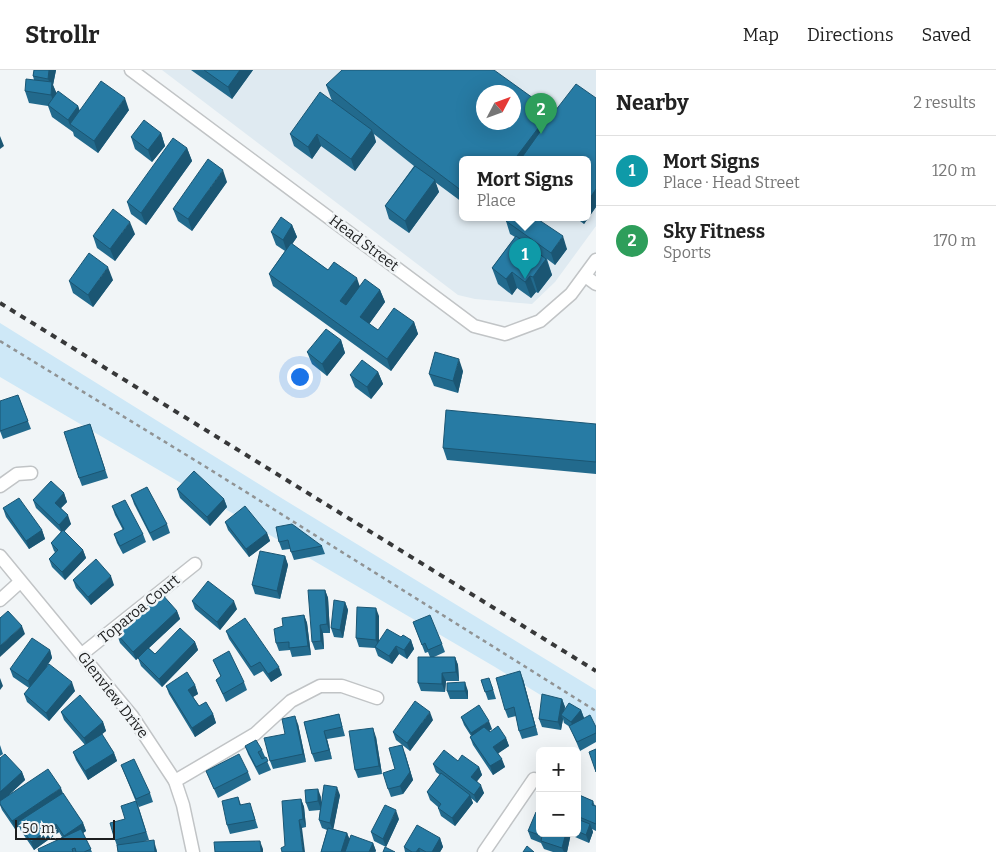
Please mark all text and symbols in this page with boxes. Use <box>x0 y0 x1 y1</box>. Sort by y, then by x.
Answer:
text: Strollr <box>25 21 100 49</box>
text: Map <box>743 24 779 46</box>
text: Directions <box>807 24 894 46</box>
text: Saved <box>922 24 971 46</box>
north arrow <box>476 85 521 130</box>
text: Nearby <box>616 90 689 116</box>
pin: 2 <box>525 93 557 134</box>
text: 2 results <box>913 93 976 112</box>
text: Mort Signs <box>663 150 760 173</box>
popup <box>459 156 591 221</box>
text: 1 <box>629 161 635 180</box>
text: 120 m <box>932 161 976 180</box>
text: Mort Signs <box>477 168 573 191</box>
text: Place · Head Street <box>663 173 800 192</box>
text: Place <box>477 191 516 210</box>
street label: Head Street <box>326 211 403 275</box>
text: Sky Fitness <box>663 220 765 243</box>
text: 2 <box>627 231 637 250</box>
text: 170 m <box>933 231 976 250</box>
pin: 1 <box>509 238 541 279</box>
text: Sports <box>663 243 711 262</box>
your location <box>287 364 313 390</box>
street label: Toparoa Court <box>95 570 184 647</box>
street label: Glenview Drive <box>74 648 152 742</box>
map controls <box>536 747 581 837</box>
button: + <box>536 747 581 792</box>
button: − <box>536 792 581 837</box>
scale bar <box>15 817 115 840</box>
text: 50 m <box>22 820 55 837</box>

